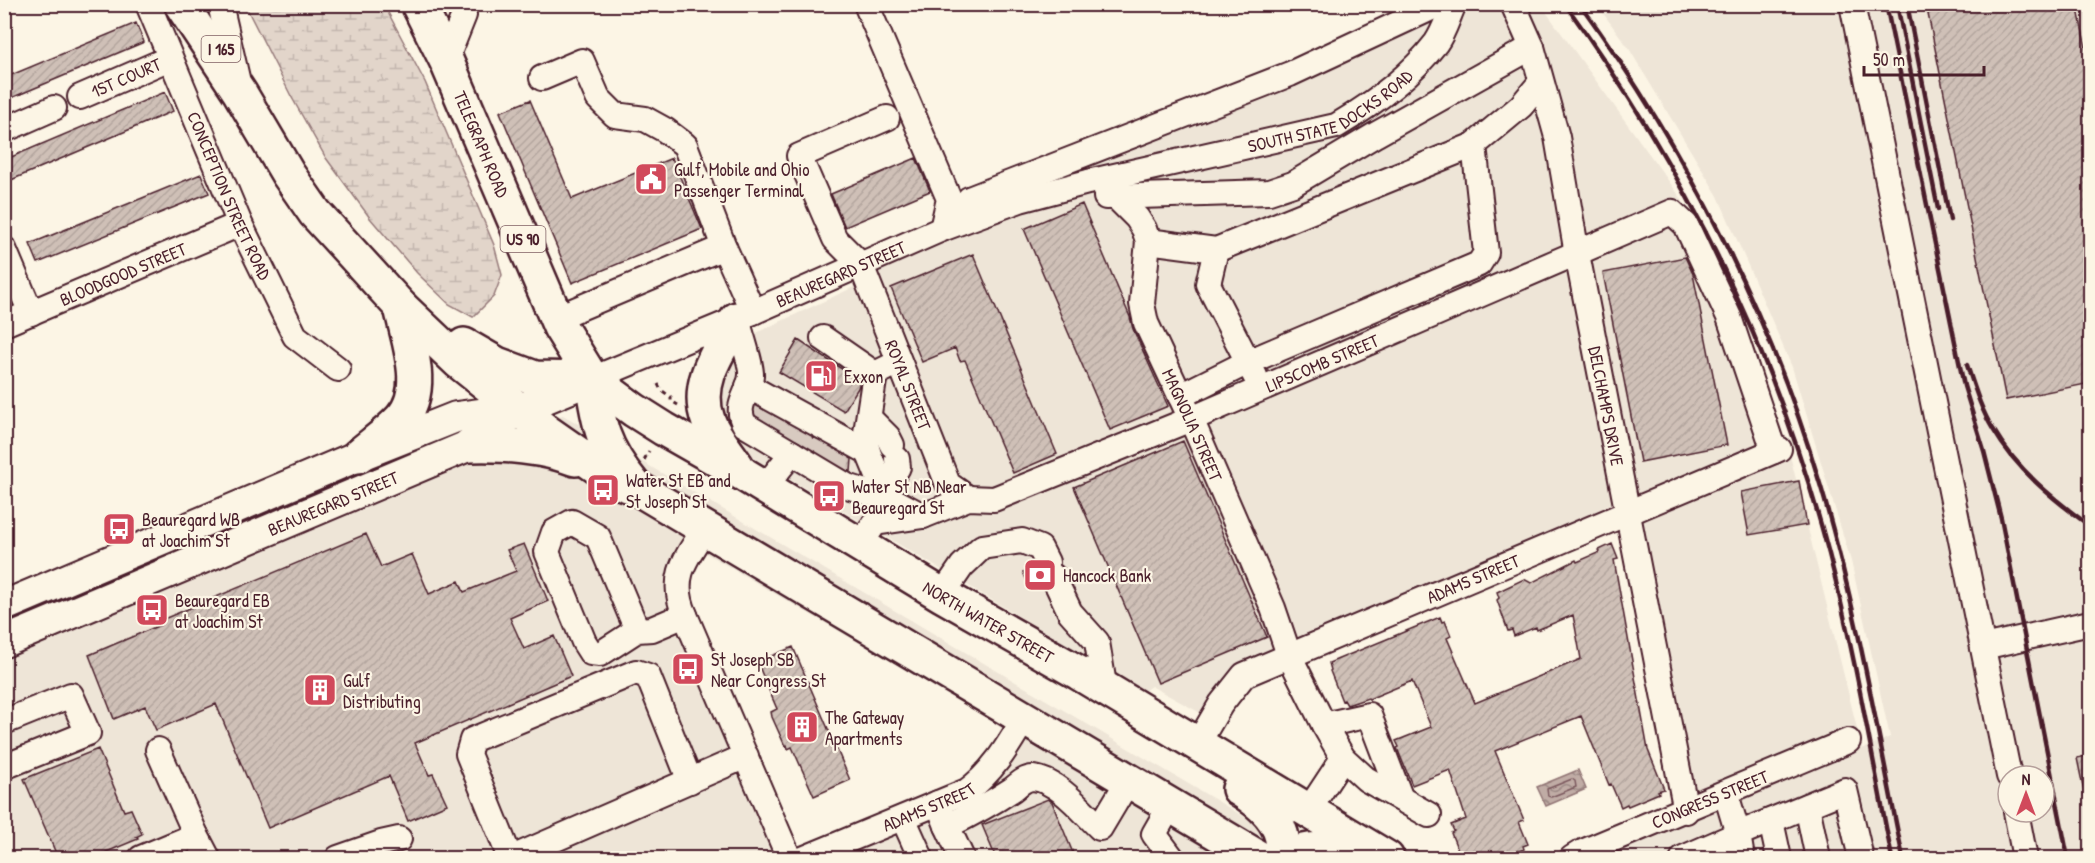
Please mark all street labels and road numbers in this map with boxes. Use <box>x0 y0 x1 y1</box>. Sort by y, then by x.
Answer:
road number: I 165 <box>202 36 240 62</box>
street label: 1ST COURT <box>87 51 165 103</box>
street label: SOUTH STATE DOCKS ROAD <box>1245 63 1418 158</box>
street label: TELEGRAPH ROAD <box>448 87 516 202</box>
street label: CONCEPTION STREET ROAD <box>182 107 278 284</box>
road number: US 90 <box>500 226 546 252</box>
street label: BEAUREGARD STREET <box>772 234 910 313</box>
street label: BLOODGOOD STREET <box>56 236 190 312</box>
street label: LIPSCOMB STREET <box>1261 327 1383 398</box>
street label: ROYAL STREET <box>879 336 938 434</box>
street label: DELCHAMPS DRIVE <box>1583 344 1631 468</box>
street label: MAGNOLIA STREET <box>1157 364 1229 485</box>
street label: BEAUREGARD STREET <box>264 464 402 542</box>
street label: ADAMS STREET <box>1423 547 1524 609</box>
street label: NORTH WATER STREET <box>919 574 1059 669</box>
street label: CONGRESS STREET <box>1648 763 1772 834</box>
street label: ADAMS STREET <box>879 776 981 837</box>

